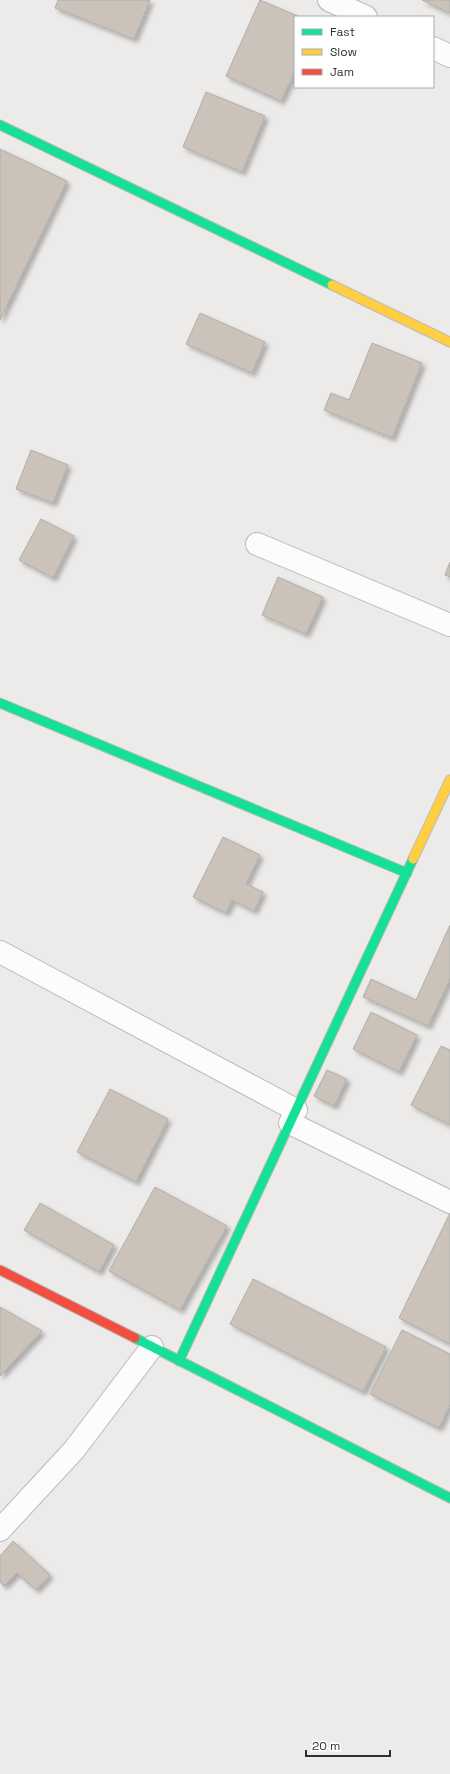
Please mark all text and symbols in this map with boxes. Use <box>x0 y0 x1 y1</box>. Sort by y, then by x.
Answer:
legend <box>294 16 434 88</box>
text: Fast <box>330 24 355 40</box>
text: Slow <box>330 44 357 60</box>
text: Jam <box>330 64 354 80</box>
scale bar <box>306 1732 390 1758</box>
text: 20 m <box>312 1738 340 1754</box>

